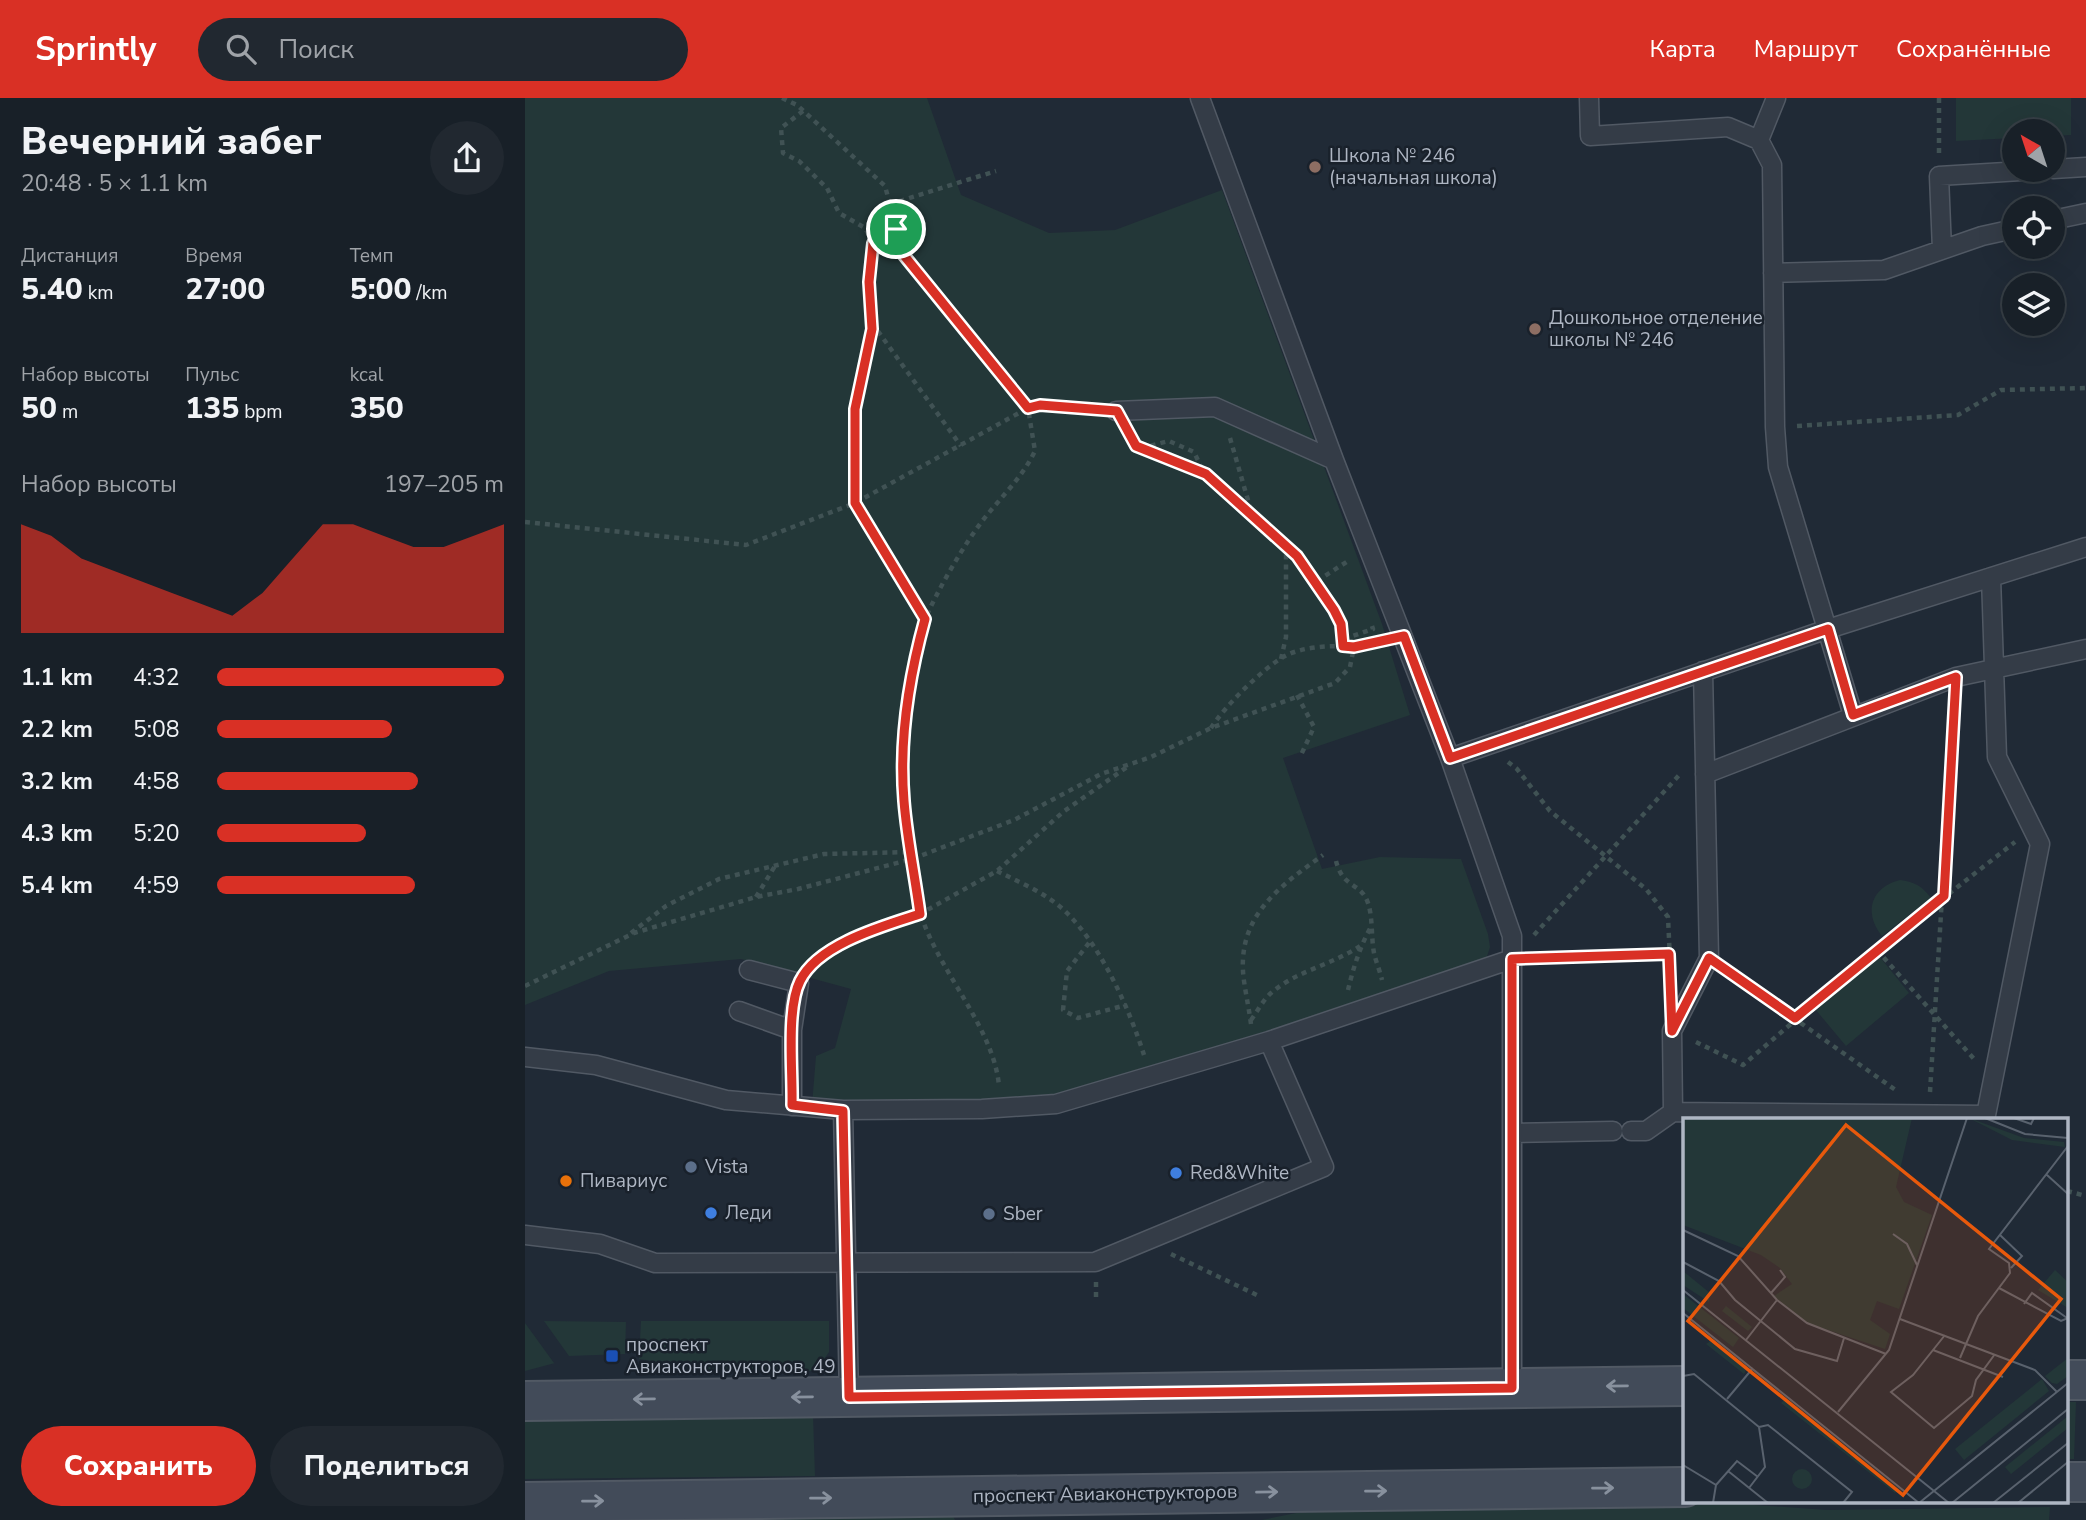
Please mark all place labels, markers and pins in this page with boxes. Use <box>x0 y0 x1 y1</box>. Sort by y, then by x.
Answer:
place label: Школа № 246 (начальная школа) <box>1329 143 1498 191</box>
marker: Школа № 246 (начальная школа) <box>1307 159 1323 175</box>
pin <box>866 199 926 259</box>
place label: Дошкольное отделение школы № 246 <box>1549 305 1763 353</box>
marker: Дошкольное отделение школы № 246 <box>1527 321 1543 337</box>
place label: Vista <box>704 1154 748 1180</box>
marker: Vista <box>683 1159 699 1175</box>
place label: Red&White <box>1190 1160 1289 1186</box>
marker: Red&White <box>1168 1165 1184 1181</box>
place label: Пивариус <box>580 1168 667 1194</box>
marker: Пивариус <box>558 1173 574 1189</box>
place label: Леди <box>725 1200 772 1226</box>
place label: Sber <box>1003 1201 1043 1227</box>
marker: Леди <box>703 1205 719 1221</box>
marker: Sber <box>981 1206 997 1222</box>
place label: проспект Авиаконструкторов, 49 <box>626 1332 836 1380</box>
marker: проспект Авиаконструкторов, 49 <box>604 1348 620 1364</box>

